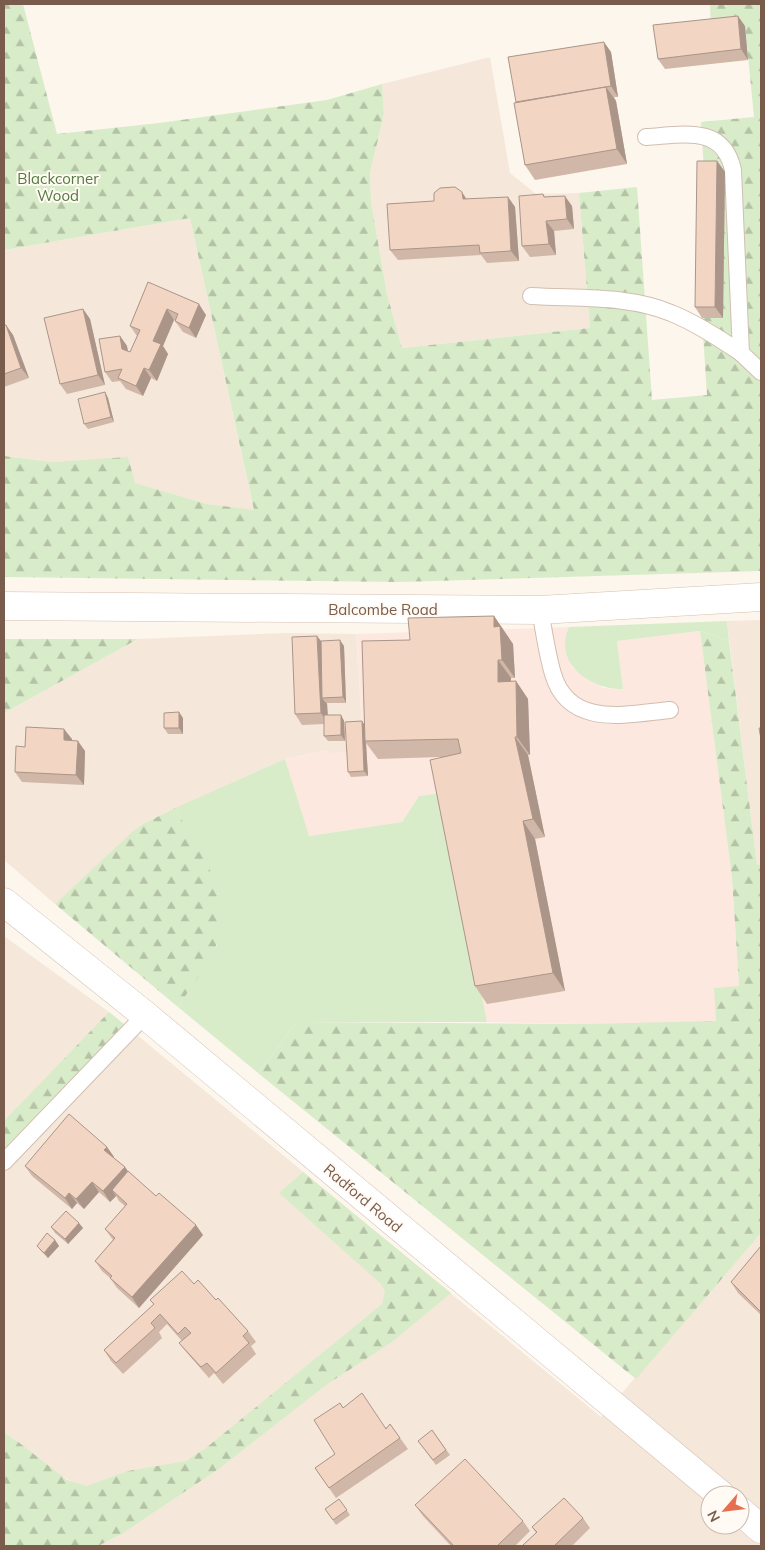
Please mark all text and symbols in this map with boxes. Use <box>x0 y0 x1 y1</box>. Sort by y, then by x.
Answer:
park label: Blackcorner Wood <box>17 169 99 205</box>
street label: Balcombe Road <box>328 600 438 619</box>
street label: Radford Road <box>320 1160 406 1236</box>
north arrow <box>700 1485 750 1535</box>
text: N <box>703 1507 724 1525</box>

